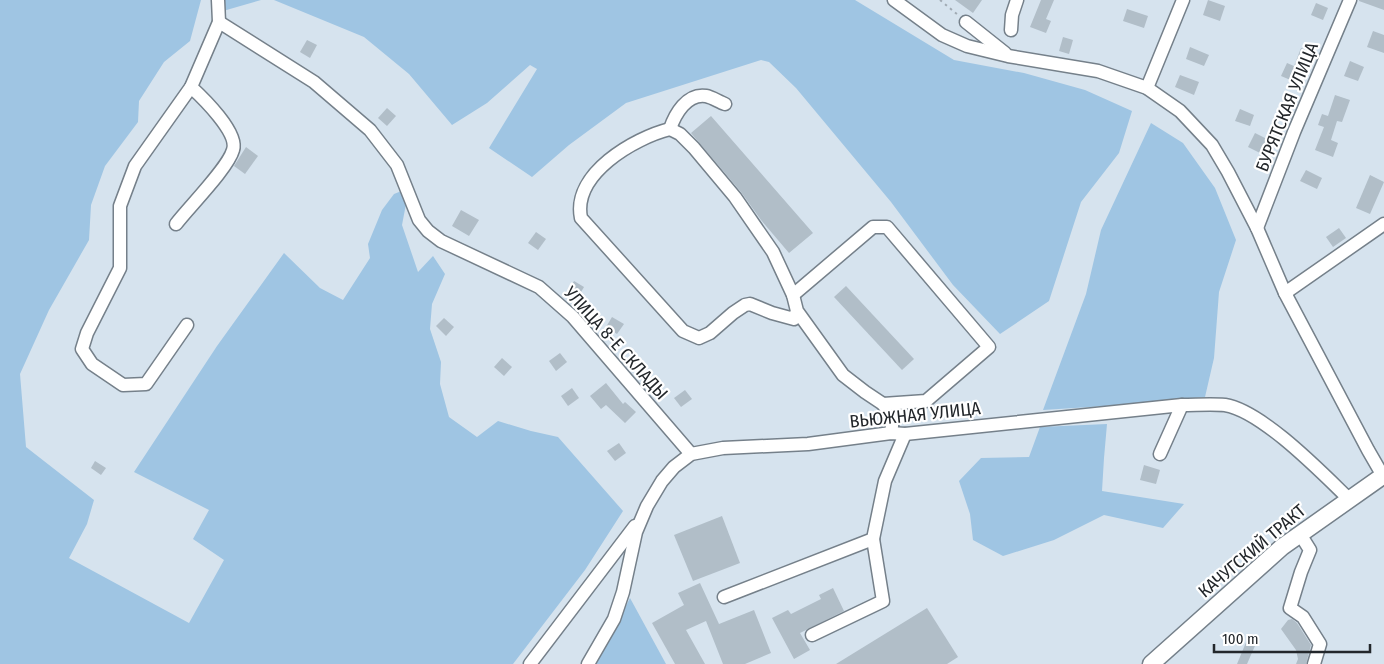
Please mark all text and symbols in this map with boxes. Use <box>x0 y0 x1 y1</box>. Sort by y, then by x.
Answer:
street label: БУРЯТСКАЯ УЛИЦА <box>1251 39 1323 175</box>
street label: УЛИЦА 8-Е СКЛАДЫ <box>559 281 673 404</box>
street label: ВЬЮЖНАЯ УЛИЦА <box>848 397 982 433</box>
street label: КАЧУГСКИЙ ТРАКТ <box>1194 499 1311 602</box>
scale bar <box>1214 622 1370 654</box>
text: 100 m <box>1222 630 1259 648</box>

